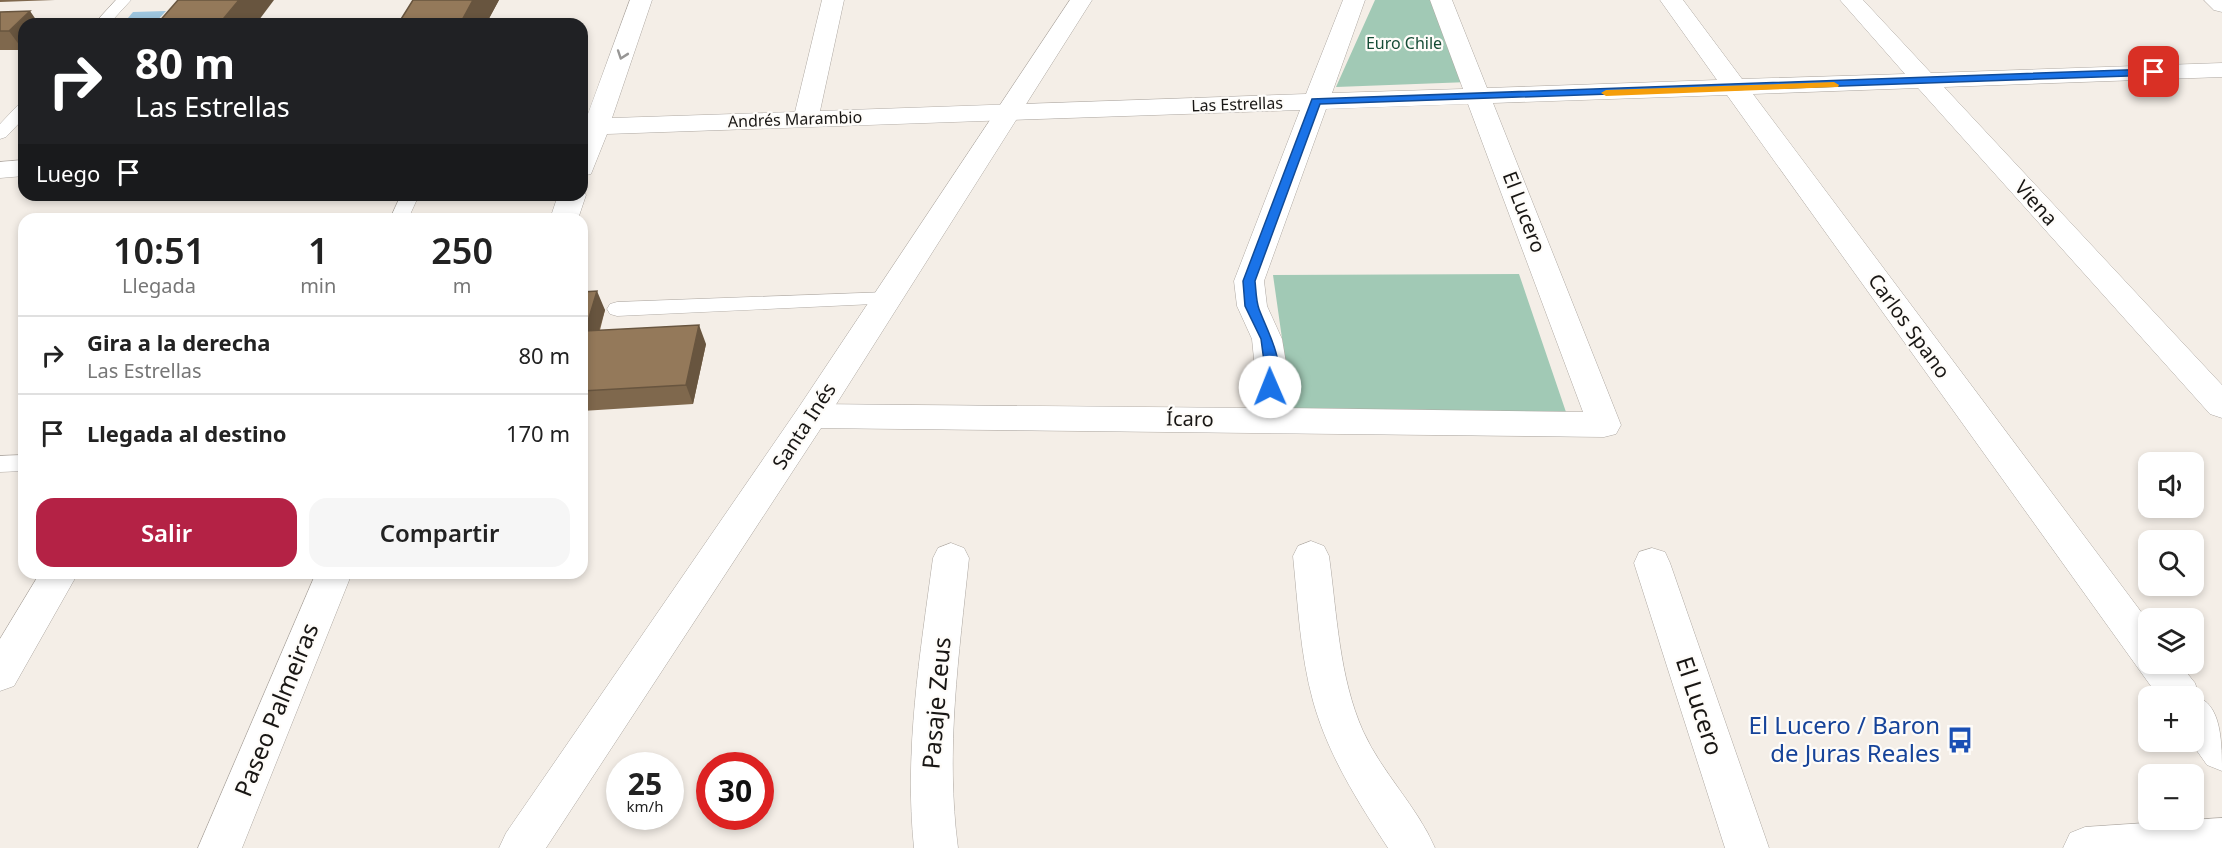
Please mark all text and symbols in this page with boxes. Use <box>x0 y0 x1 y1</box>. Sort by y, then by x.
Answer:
park label: Euro Chile <box>1366 32 1442 54</box>
text: 80 m <box>135 34 235 91</box>
icon: right <box>36 42 114 120</box>
pin <box>2128 46 2179 97</box>
one-way arrow <box>616 49 629 60</box>
icon: arrive <box>2137 55 2170 88</box>
text: Las Estrellas <box>135 88 290 125</box>
street label: Las Estrellas <box>1191 91 1283 117</box>
street label: Andrés Marambio <box>727 106 863 132</box>
icon: arrive <box>112 156 145 189</box>
text: Luego <box>36 158 100 188</box>
street label: El Lucero <box>1497 167 1552 256</box>
street label: Viena <box>2009 174 2064 231</box>
text: 10:51 <box>113 226 205 275</box>
text: 1 <box>308 226 329 275</box>
text: 250 <box>431 226 493 275</box>
street label: Carlos Spano <box>1862 268 1957 383</box>
text: Llegada <box>122 272 196 299</box>
text: min <box>300 272 336 299</box>
text: m <box>453 272 472 299</box>
text: Gira a la derecha <box>87 327 271 357</box>
icon: right <box>36 339 69 372</box>
text: 80 m <box>519 340 570 370</box>
position arrow <box>1238 355 1302 419</box>
text: Las Estrellas <box>87 357 202 384</box>
street label: Santa Inés <box>766 377 842 474</box>
street label: Ícaro <box>1166 405 1214 432</box>
icon: arrive <box>36 417 69 450</box>
text: Llegada al destino <box>87 418 287 448</box>
text: 170 m <box>506 418 570 448</box>
map controls <box>2138 452 2204 830</box>
button: sound <box>2138 452 2204 518</box>
button: Salir <box>36 498 297 567</box>
button: Compartir <box>309 498 570 567</box>
button: search <box>2138 530 2204 596</box>
button: layers <box>2138 608 2204 674</box>
street label: Paseo Palmeiras <box>226 618 325 801</box>
street label: Pasaje Zeus <box>913 635 958 770</box>
street label: El Lucero <box>1669 652 1732 759</box>
button: + <box>2138 686 2204 752</box>
place label: El Lucero / Baron de Juras Reales <box>1749 708 1940 769</box>
bus stop icon: El Lucero / Baron de Juras Reales <box>1945 725 1975 755</box>
speed limit sign: 30 <box>696 752 774 830</box>
text: 25 <box>628 763 662 804</box>
button: − <box>2138 764 2204 830</box>
text: km/h <box>627 796 663 816</box>

